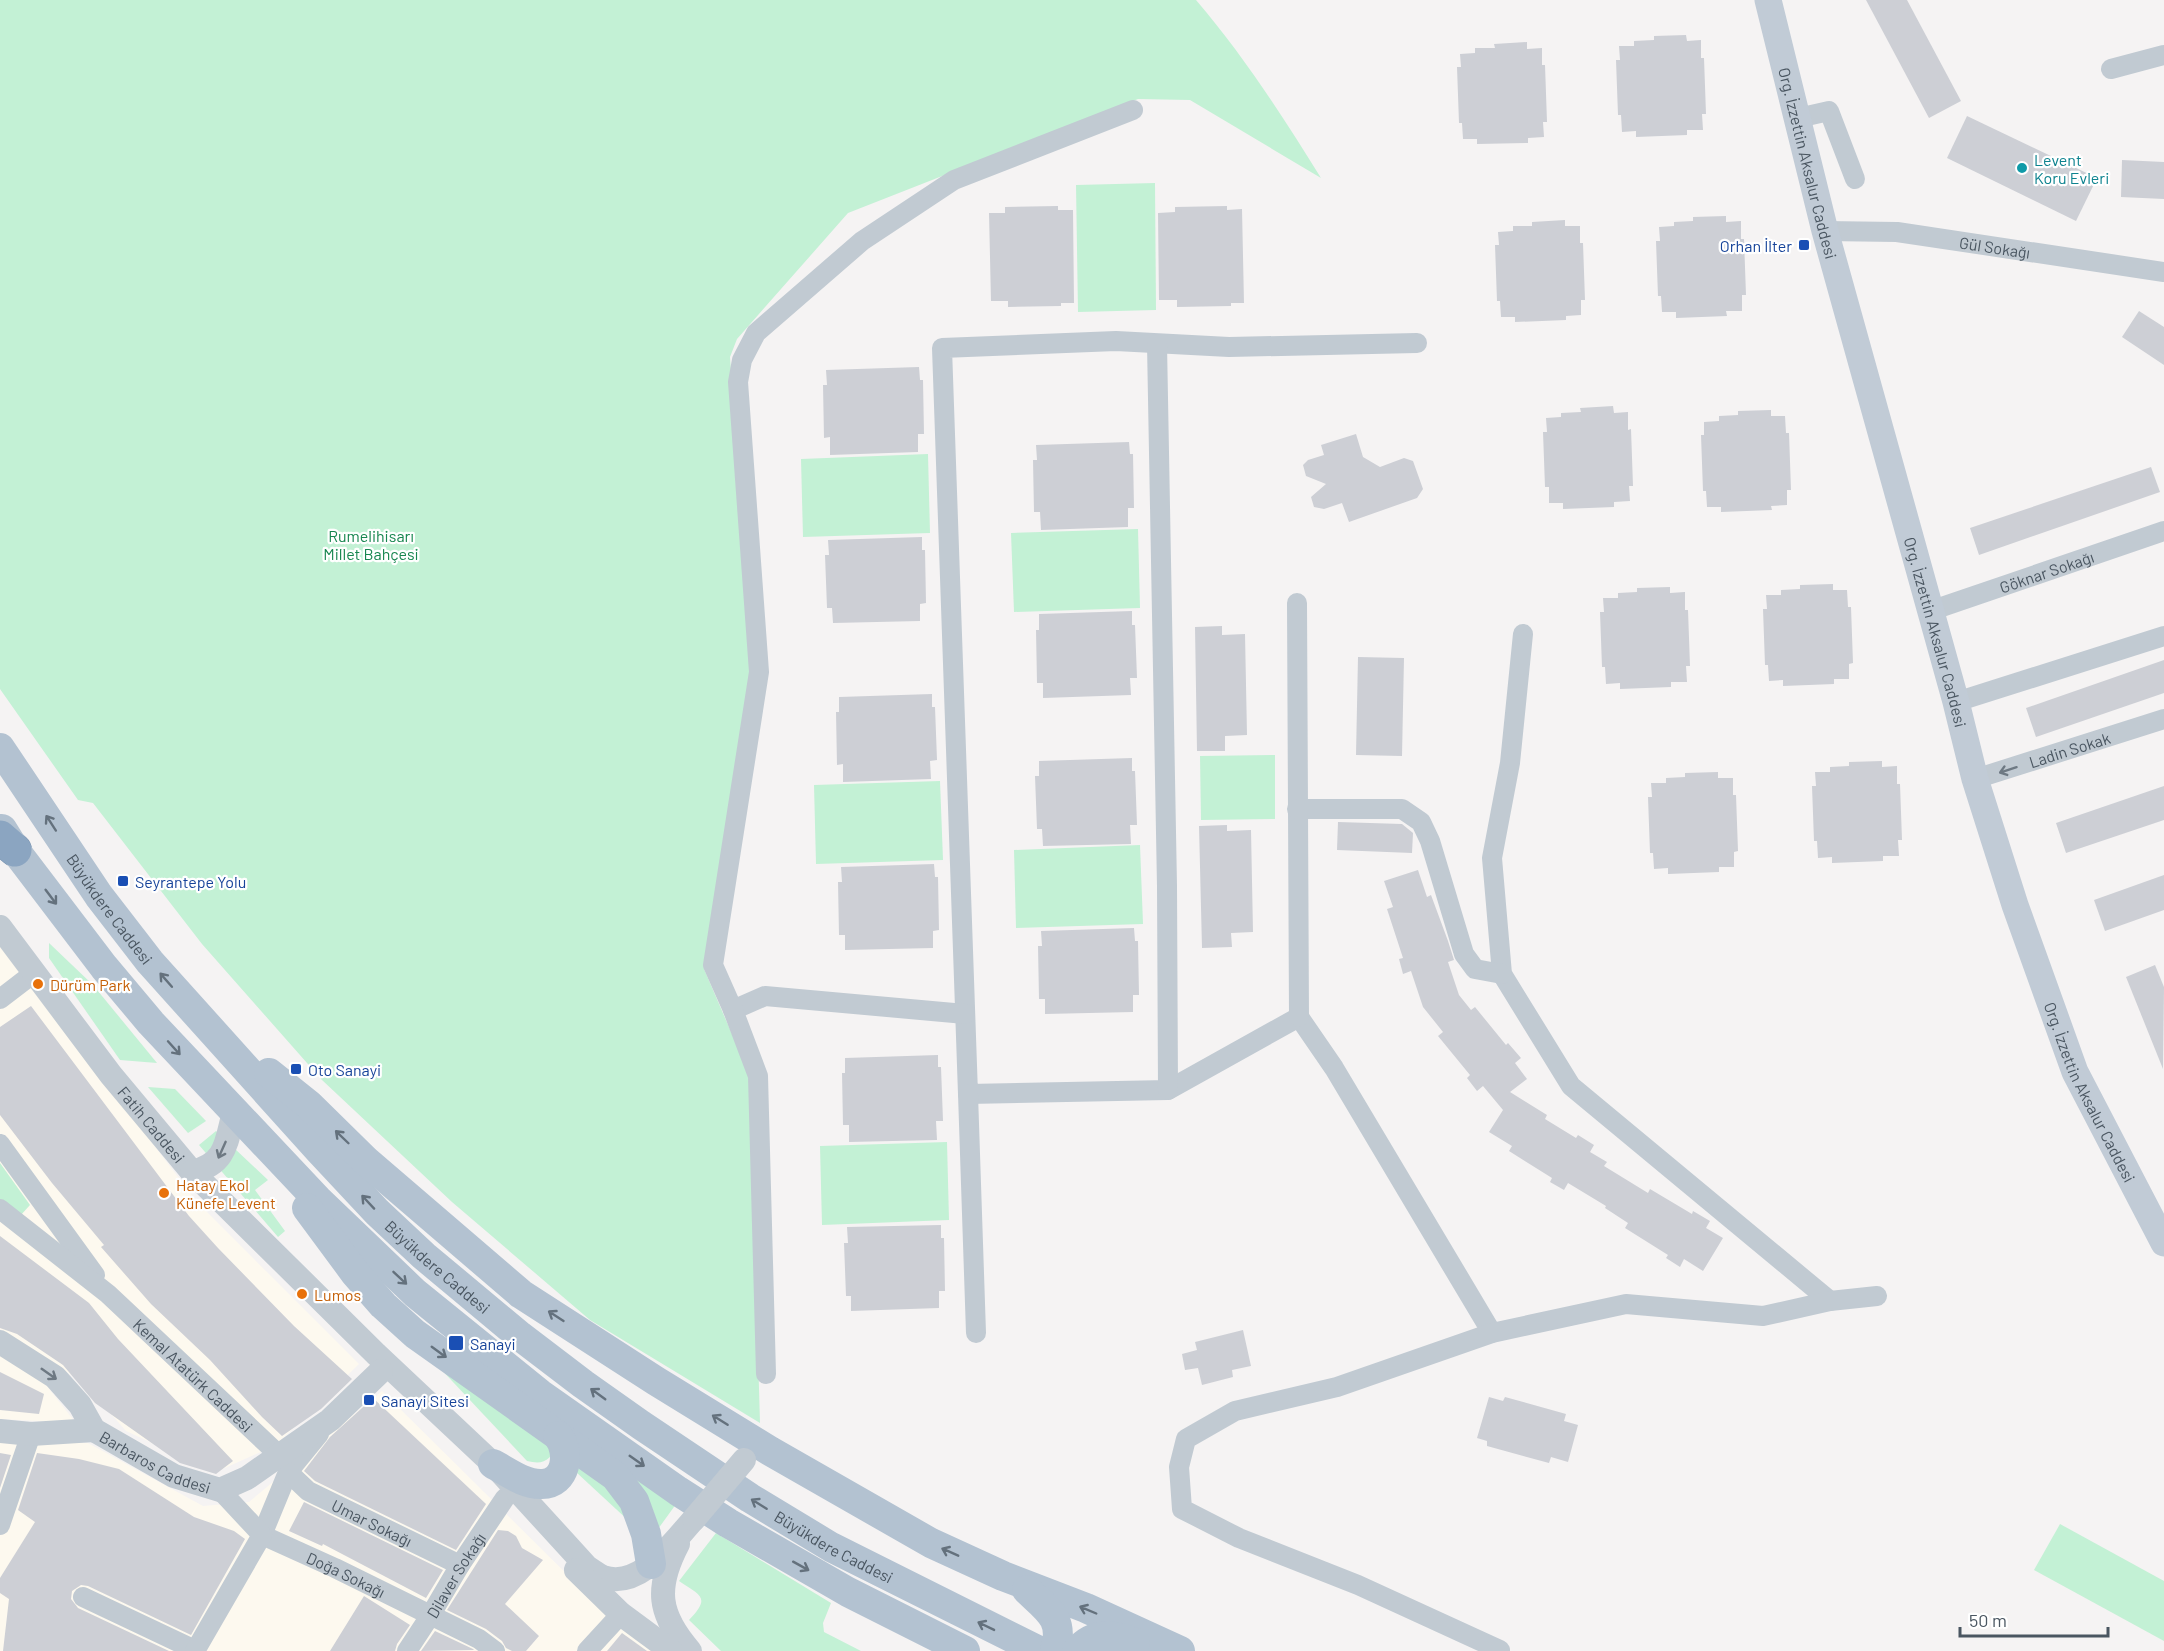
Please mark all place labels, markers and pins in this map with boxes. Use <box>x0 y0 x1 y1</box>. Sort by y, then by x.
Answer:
place label: Levent Koru Evleri <box>2034 150 2109 187</box>
marker: Levent Koru Evleri <box>2015 161 2029 175</box>
place label: Orhan İlter <box>1720 236 1792 255</box>
marker: Orhan İlter <box>1797 238 1811 252</box>
place label: Seyrantepe Yolu <box>135 872 246 891</box>
marker: Seyrantepe Yolu <box>116 874 130 888</box>
place label: Dürüm Park <box>50 975 131 994</box>
marker: Dürüm Park <box>31 977 45 991</box>
place label: Oto Sanayi <box>308 1060 381 1079</box>
marker: Oto Sanayi <box>289 1062 303 1076</box>
place label: Hatay Ekol Künefe Levent <box>176 1175 276 1212</box>
marker: Hatay Ekol Künefe Levent <box>157 1186 171 1200</box>
place label: Lumos <box>314 1285 361 1304</box>
marker: Lumos <box>295 1287 309 1301</box>
marker: Sanayi <box>447 1334 465 1352</box>
place label: Sanayi <box>470 1334 516 1353</box>
place label: Sanayi Sitesi <box>381 1391 469 1410</box>
marker: Sanayi Sitesi <box>362 1393 376 1407</box>

